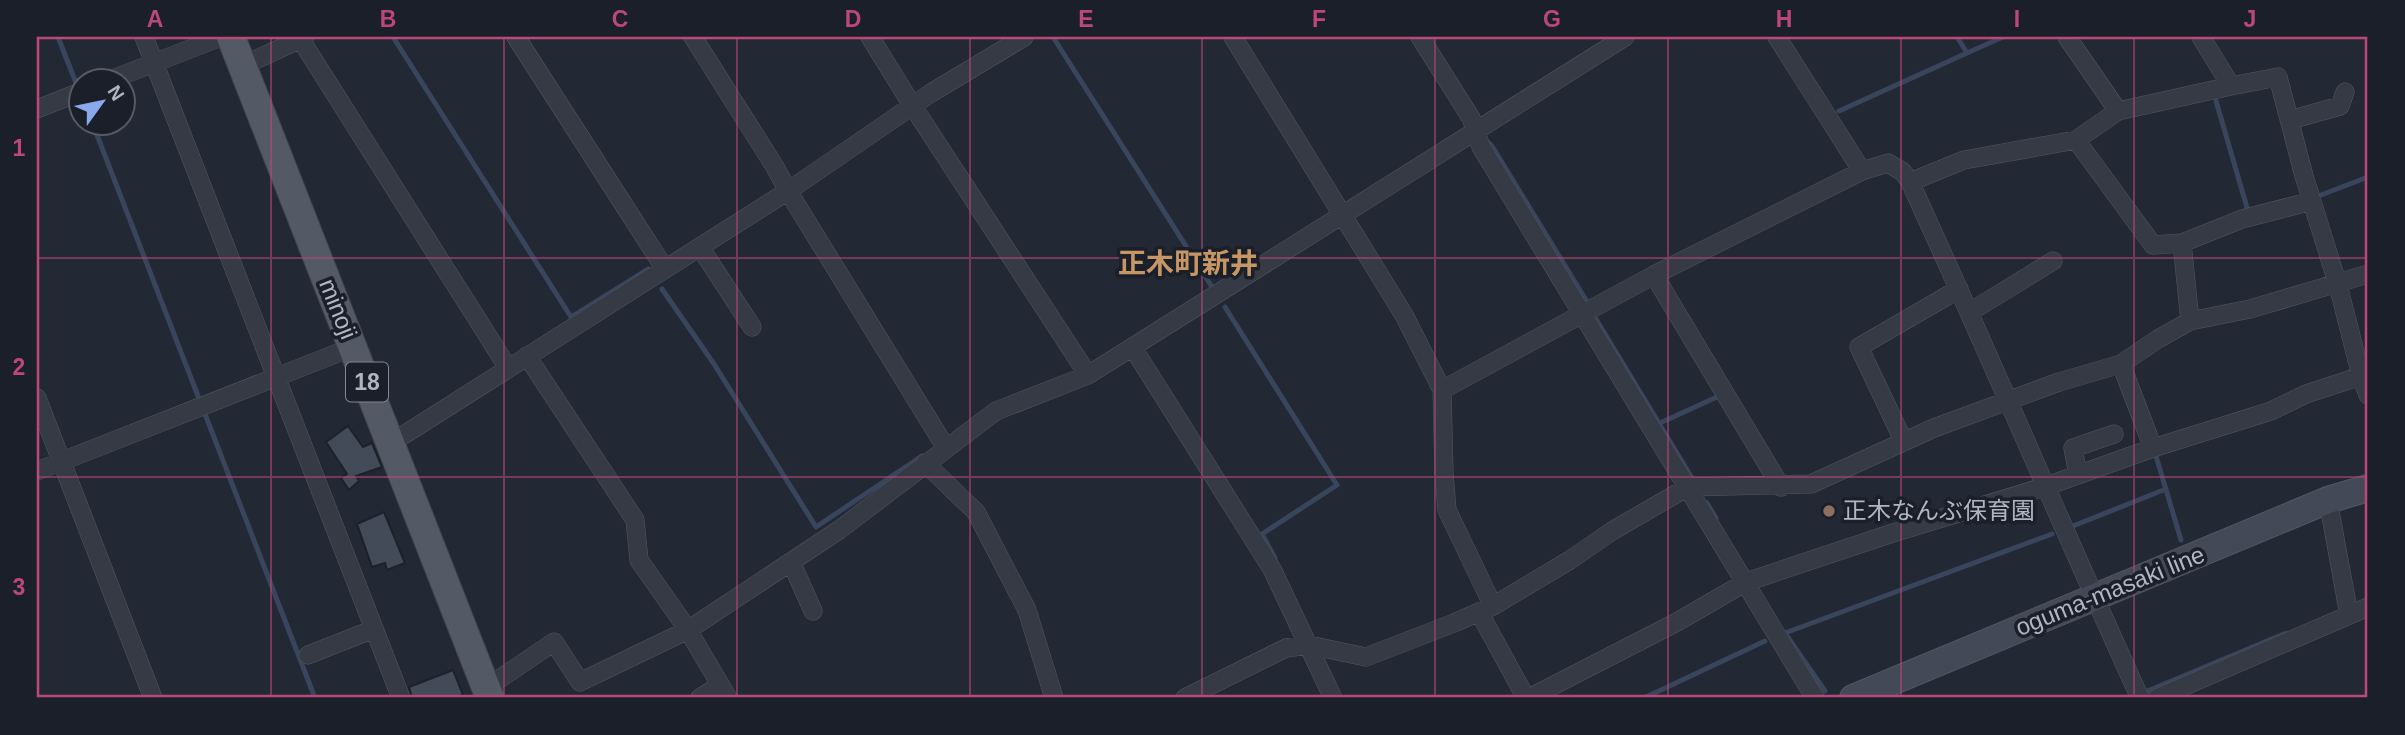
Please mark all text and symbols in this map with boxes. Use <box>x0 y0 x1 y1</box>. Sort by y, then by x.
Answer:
text: A <box>147 6 163 32</box>
text: B <box>380 6 396 32</box>
text: C <box>612 6 628 32</box>
text: D <box>845 6 861 32</box>
text: E <box>1078 6 1094 32</box>
text: F <box>1312 6 1326 32</box>
text: G <box>1543 6 1561 32</box>
text: H <box>1776 6 1792 32</box>
text: I <box>2014 6 2020 32</box>
text: J <box>2244 6 2256 32</box>
north arrow <box>66 66 136 136</box>
text: N <box>103 82 128 104</box>
text: 1 <box>13 135 26 161</box>
district label: 正木町新井 <box>1118 248 1258 279</box>
street label: minoji <box>314 275 363 343</box>
text: 2 <box>13 354 25 380</box>
road number: 18 <box>346 362 388 402</box>
place label: 正木なんぶ保育園 <box>1843 497 2035 524</box>
marker: 正木なんぶ保育園 <box>1821 503 1837 519</box>
street label: oguma-masaki line <box>2011 540 2208 641</box>
text: 3 <box>13 574 25 600</box>

